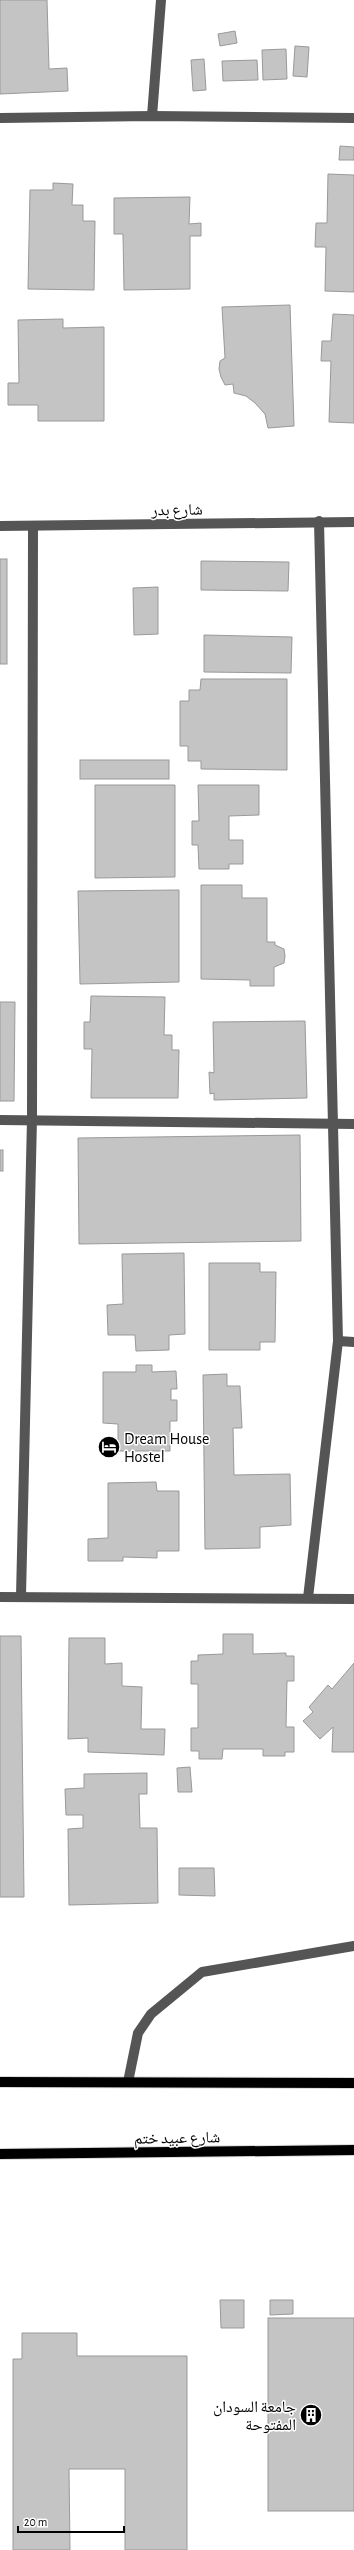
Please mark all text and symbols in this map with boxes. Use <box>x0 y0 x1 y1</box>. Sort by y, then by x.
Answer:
street label: شارع بدر <box>150 502 203 520</box>
place label: Dream House Hostel <box>124 1431 209 1465</box>
hotel icon: Dream House Hostel <box>96 1434 122 1460</box>
street label: شارع عبيد ختم <box>134 2129 220 2149</box>
place label: جامعة السودان المفتوحة <box>213 2399 296 2434</box>
building icon: جامعة السودان المفتوحة <box>298 2402 324 2428</box>
scale bar <box>18 2508 124 2534</box>
text: 20 m <box>24 2516 47 2528</box>

